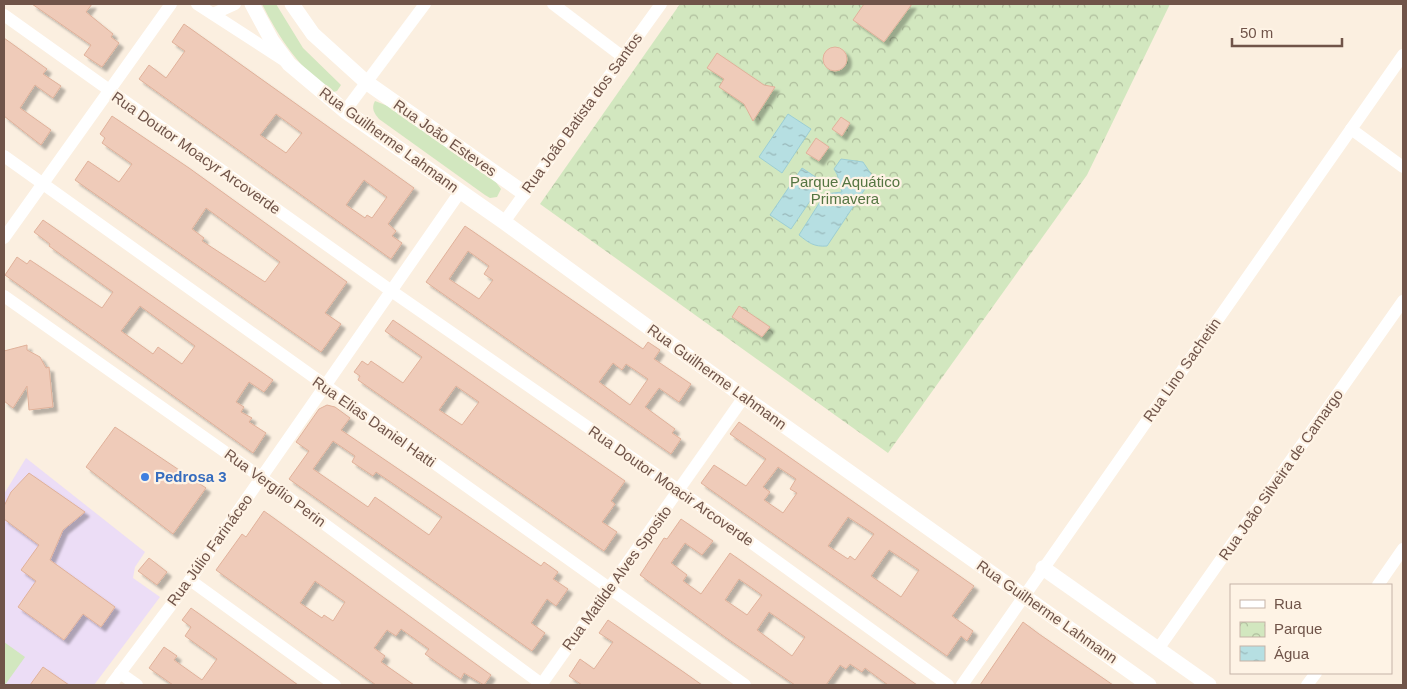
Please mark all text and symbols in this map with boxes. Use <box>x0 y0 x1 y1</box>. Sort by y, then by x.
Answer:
scale bar <box>1232 15 1342 47</box>
text: 50 m <box>1240 24 1273 41</box>
street label: Rua João Batista dos Santos <box>518 29 645 196</box>
street label: Rua Guilherme Lahmann <box>317 83 462 196</box>
street label: Rua Doutor Moacyr Arcoverde <box>109 88 284 217</box>
street label: Rua João Esteves <box>391 96 500 179</box>
park label: Parque Aquático Primavera <box>790 173 900 207</box>
street label: Rua Lino Sachetin <box>1139 315 1224 425</box>
street label: Rua Guilherme Lahmann <box>645 320 790 433</box>
street label: Rua Elias Daniel Hatti <box>310 373 439 470</box>
street label: Rua João Silveira de Camargo <box>1215 386 1346 563</box>
street label: Rua Doutor Moacir Arcoverde <box>585 422 757 549</box>
street label: Rua Vergílio Perin <box>221 445 329 530</box>
place label: Pedrosa 3 <box>155 468 227 485</box>
marker: Pedrosa 3 <box>139 471 151 483</box>
street label: Rua Júlio Farináceo <box>164 491 256 609</box>
street label: Rua Matilde Alves Sposito <box>559 502 675 653</box>
street label: Rua Guilherme Lahmann <box>974 557 1121 667</box>
legend <box>1230 584 1392 674</box>
text: Rua <box>1274 595 1302 612</box>
text: Parque <box>1274 620 1322 637</box>
text: Água <box>1274 645 1310 662</box>

